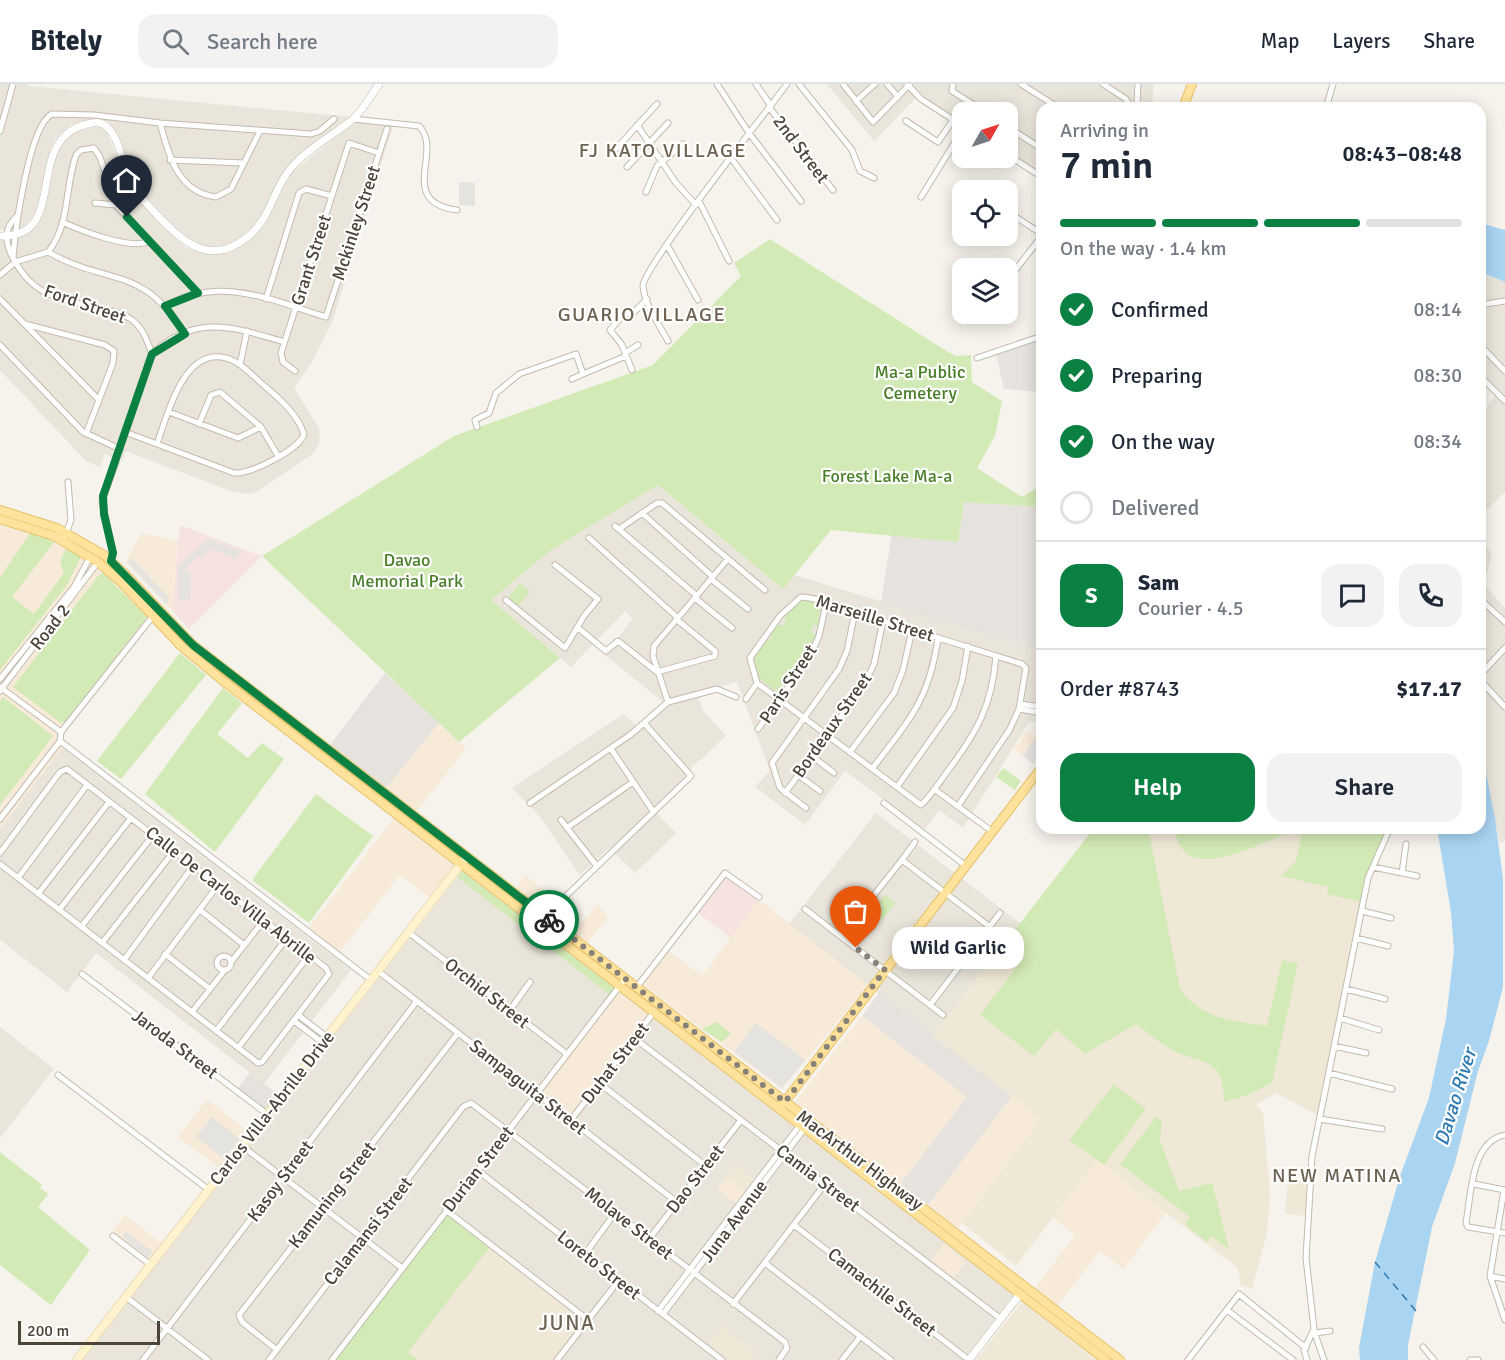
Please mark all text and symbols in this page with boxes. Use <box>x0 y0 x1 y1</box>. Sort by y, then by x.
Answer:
search box <box>138 14 558 68</box>
text: Bitely <box>30 24 102 58</box>
icon: search <box>159 25 192 58</box>
text: Search here <box>207 28 318 55</box>
text: Map <box>1261 28 1299 54</box>
text: Layers <box>1332 28 1390 54</box>
text: Share <box>1423 28 1475 54</box>
north arrow <box>952 102 1018 168</box>
map controls <box>952 102 1018 324</box>
street label: 2nd Street <box>768 110 834 188</box>
text: Arriving in <box>1060 118 1149 143</box>
district label: FJ KATO VILLAGE <box>579 138 747 163</box>
text: 08:43–08:48 <box>1343 140 1462 167</box>
text: 7 min <box>1060 141 1153 189</box>
pin <box>101 155 152 217</box>
street label: Mckinley Street <box>327 163 385 283</box>
icon: home <box>110 164 143 197</box>
button: locate <box>952 180 1018 246</box>
street label: Grant Street <box>286 212 336 308</box>
text: On the way · 1.4 km <box>1060 236 1226 261</box>
button: layers <box>952 258 1018 324</box>
street label: Ford Street <box>41 280 129 328</box>
icon: check <box>1060 293 1093 326</box>
text: Confirmed <box>1111 296 1209 323</box>
text: 08:14 <box>1413 297 1462 322</box>
district label: GUARIO VILLAGE <box>558 302 726 327</box>
icon: check <box>1060 359 1093 392</box>
park label: Ma-a Public Cemetery <box>875 361 965 404</box>
text: Preparing <box>1111 362 1203 389</box>
text: 08:30 <box>1413 363 1462 388</box>
icon: check <box>1060 425 1093 458</box>
text: On the way <box>1111 428 1215 455</box>
text: 08:34 <box>1413 429 1462 454</box>
park label: Forest Lake Ma-a <box>822 465 952 487</box>
text: Delivered <box>1111 494 1199 521</box>
park label: Davao Memorial Park <box>351 549 463 592</box>
button: chat <box>1321 564 1384 627</box>
button: phone <box>1399 564 1462 627</box>
text: Sam <box>1138 569 1179 596</box>
text: S <box>1085 582 1098 609</box>
street label: Marseille Street <box>813 590 937 646</box>
text: Courier · 4.5 <box>1138 596 1244 621</box>
street label: Road 2 <box>25 600 75 654</box>
street label: Paris Street <box>754 640 822 728</box>
street label: Bordeaux Street <box>788 668 876 782</box>
text: Order #8743 <box>1060 675 1180 702</box>
text: $17.17 <box>1396 675 1462 702</box>
button: Help <box>1060 753 1255 822</box>
button: Share <box>1267 753 1462 822</box>
street label: Calle De Carlos Villa Abrille <box>141 821 321 969</box>
pin <box>830 886 881 948</box>
courier <box>519 890 579 950</box>
icon: bag <box>839 895 872 928</box>
icon: bike <box>533 904 566 937</box>
callout: Wild Garlic <box>892 927 1024 969</box>
text: Wild Garlic <box>910 935 1006 960</box>
street label: Orchid Street <box>440 953 534 1033</box>
street label: Jaroda Street <box>128 1005 222 1083</box>
street label: Duhat Street <box>576 1018 654 1108</box>
street label: Carlos Villa-Abrille Drive <box>205 1027 339 1189</box>
street label: Sampaguita Street <box>465 1034 591 1140</box>
water label: Davao River <box>1429 1043 1483 1149</box>
street label: MacArthur Highway <box>792 1105 928 1215</box>
street label: Durian Street <box>438 1122 518 1216</box>
street label: Kasoy Street <box>242 1136 318 1226</box>
street label: Kamuning Street <box>284 1137 380 1253</box>
street label: Camia Street <box>772 1139 864 1217</box>
street label: Dao Street <box>661 1140 729 1218</box>
district label: NEW MATINA <box>1272 1163 1402 1188</box>
street label: Calamansi Street <box>319 1173 417 1289</box>
street label: Juna Avenue <box>696 1176 772 1266</box>
street label: Molave Street <box>581 1182 677 1264</box>
street label: Loreto Street <box>553 1226 645 1304</box>
street label: Camachile Street <box>823 1243 941 1341</box>
district label: JUNA <box>539 1310 595 1336</box>
scale bar <box>18 1318 160 1346</box>
text: 200 m <box>27 1321 69 1341</box>

